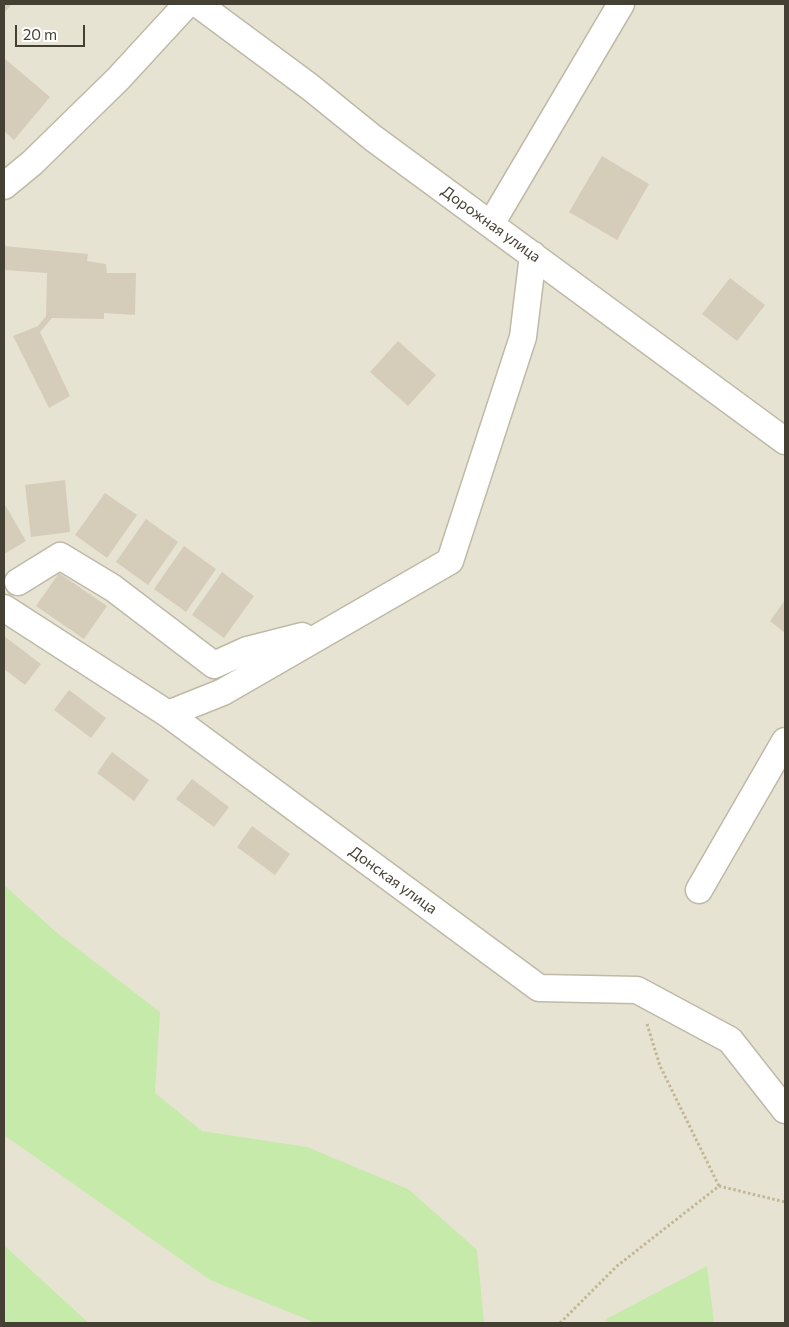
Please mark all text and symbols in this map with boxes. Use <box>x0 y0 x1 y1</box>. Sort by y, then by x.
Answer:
scale bar <box>18 15 88 47</box>
text: 20 m <box>23 25 57 43</box>
street label: Дорожная улица <box>438 182 544 266</box>
street label: Донская улица <box>346 842 440 918</box>

